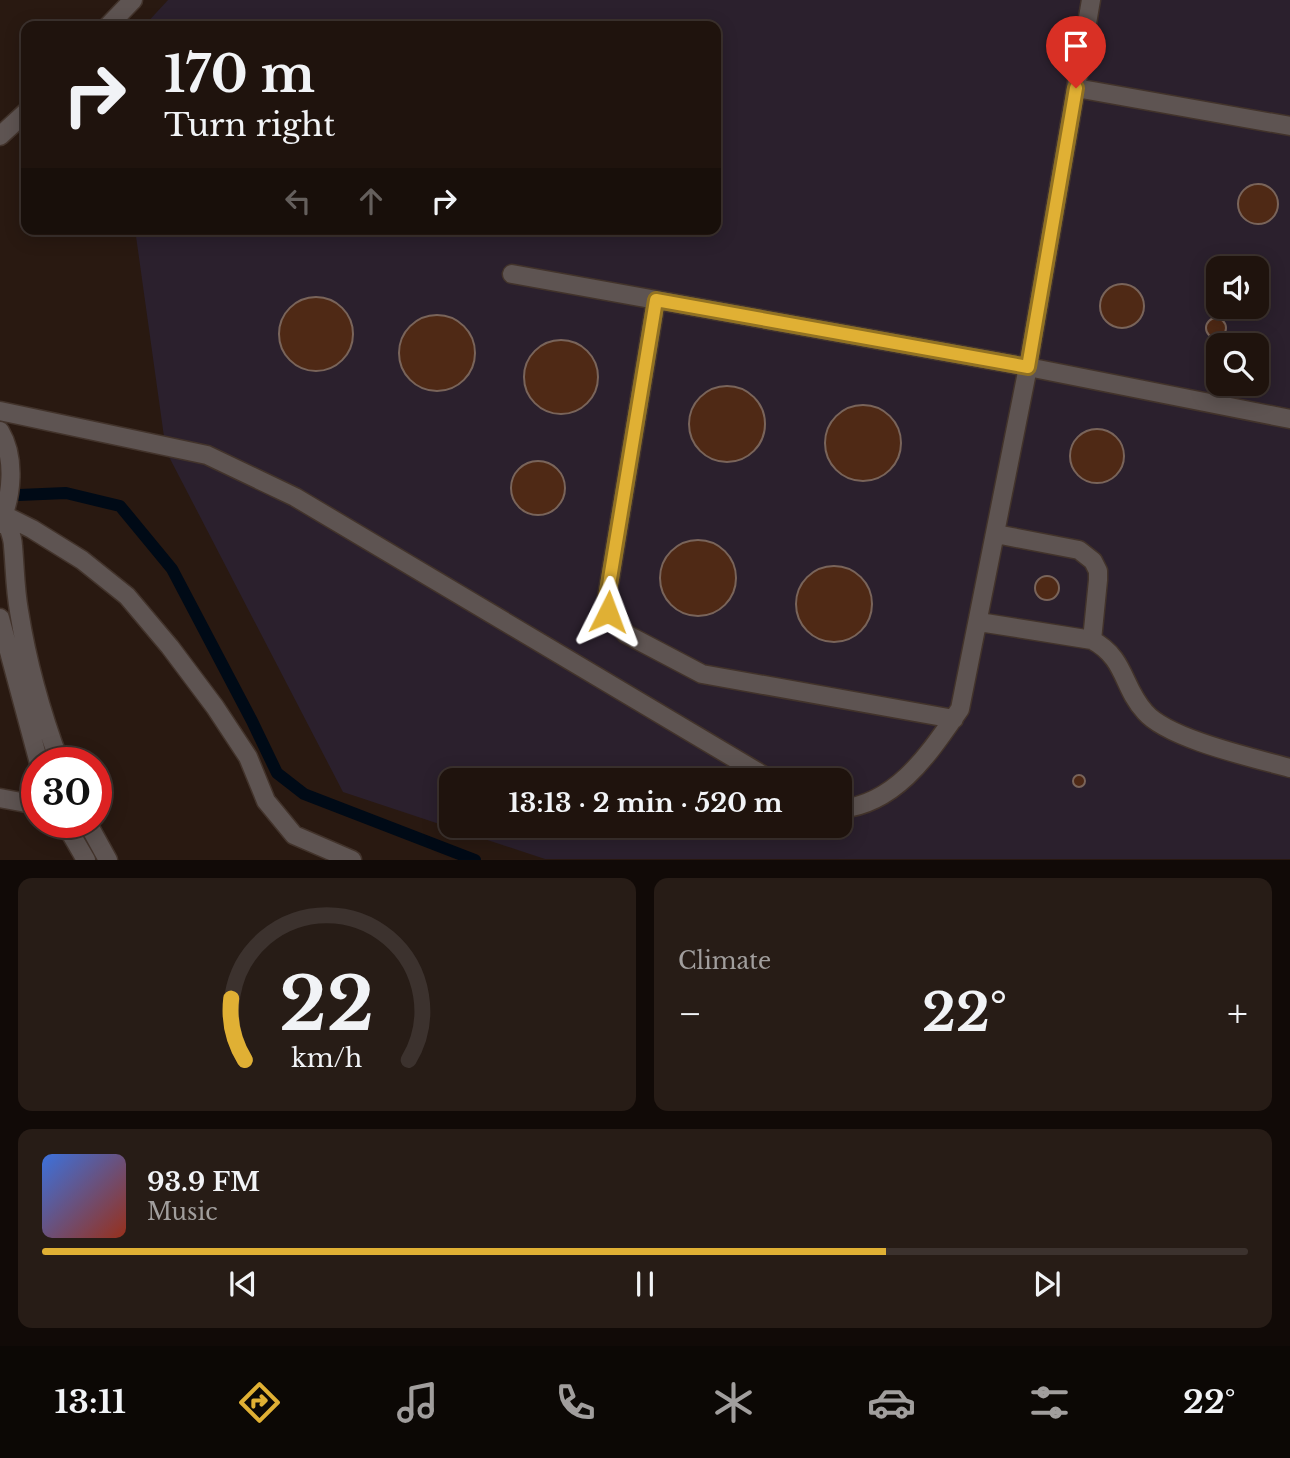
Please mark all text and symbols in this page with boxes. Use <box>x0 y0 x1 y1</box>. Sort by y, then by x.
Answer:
pin <box>1046 16 1106 88</box>
icon: arrive <box>1057 27 1095 65</box>
text: 170 m <box>164 44 315 105</box>
icon: right <box>49 49 140 140</box>
text: Turn right <box>164 105 335 145</box>
icon: left <box>279 182 317 220</box>
icon: ahead <box>352 182 390 220</box>
icon: right <box>425 182 463 220</box>
map controls <box>1206 256 1269 396</box>
button: sound <box>1206 256 1269 319</box>
button: search <box>1206 333 1269 396</box>
position arrow <box>571 575 645 649</box>
speed limit sign: 30 <box>21 747 112 838</box>
text: 13:13 · 2 min · 520 m <box>508 787 783 819</box>
text: Climate <box>678 947 771 975</box>
text: 22 <box>280 960 374 1051</box>
text: 22° <box>922 981 1007 1045</box>
text: − <box>678 990 702 1037</box>
text: + <box>1227 990 1248 1037</box>
text: km/h <box>292 1043 362 1074</box>
text: 93.9 FM <box>147 1166 260 1198</box>
text: Music <box>147 1198 218 1226</box>
icon: previous <box>224 1265 262 1303</box>
icon: pause <box>626 1265 664 1303</box>
icon: next <box>1028 1265 1066 1303</box>
icon: directions <box>235 1378 284 1427</box>
icon: music <box>393 1378 442 1427</box>
icon: phone <box>551 1378 600 1427</box>
icon: climate <box>709 1378 758 1427</box>
icon: car <box>867 1378 916 1427</box>
icon: filters <box>1025 1378 1074 1427</box>
text: 13:11 <box>55 1382 126 1422</box>
text: 22° <box>1183 1382 1235 1422</box>

